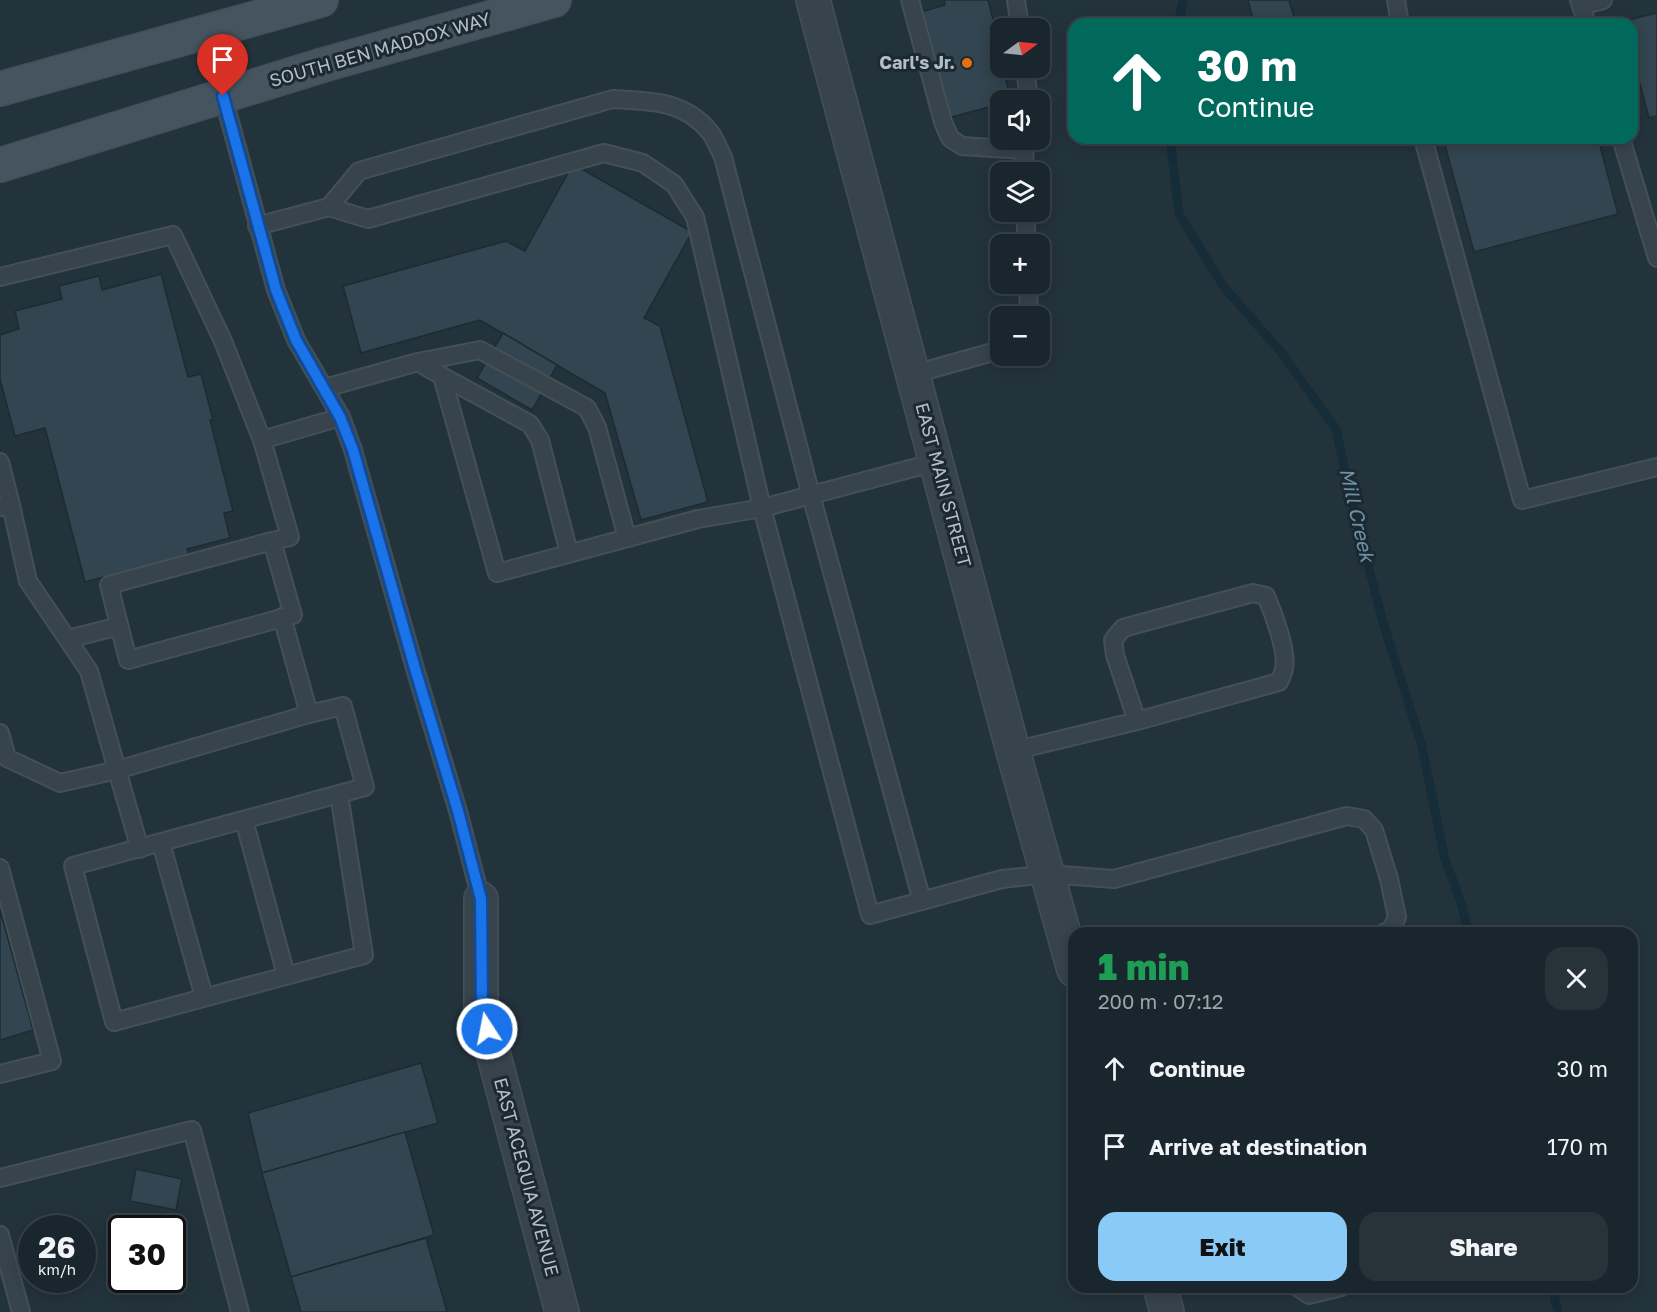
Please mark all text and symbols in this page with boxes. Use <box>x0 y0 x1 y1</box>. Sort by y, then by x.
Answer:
street label: SOUTH BEN MADDOX WAY <box>267 7 493 91</box>
north arrow <box>990 18 1050 78</box>
map controls <box>990 18 1050 366</box>
pin <box>197 34 248 96</box>
text: 30 m <box>1197 40 1297 90</box>
icon: ahead <box>1098 42 1176 120</box>
icon: arrive <box>206 43 239 76</box>
place label: Carl's Jr. <box>879 51 955 73</box>
marker: Carl's Jr. <box>960 56 974 70</box>
button: sound <box>990 90 1050 150</box>
text: Continue <box>1197 91 1315 123</box>
button: layers <box>990 162 1050 222</box>
button: + <box>990 234 1050 294</box>
button: − <box>990 306 1050 366</box>
street label: EAST MAIN STREET <box>911 400 976 569</box>
water label: Mill Creek <box>1335 465 1381 567</box>
text: 1 min <box>1098 945 1189 988</box>
button: close <box>1545 947 1608 1010</box>
text: 200 m · 07:12 <box>1098 989 1223 1013</box>
position arrow <box>455 997 519 1061</box>
icon: ahead <box>1098 1052 1131 1085</box>
text: Continue <box>1149 1055 1245 1082</box>
text: 30 m <box>1557 1055 1608 1082</box>
street label: EAST ACEQUIA AVENUE <box>490 1075 564 1278</box>
icon: arrive <box>1098 1130 1131 1163</box>
text: Arrive at destination <box>1149 1133 1367 1160</box>
text: 170 m <box>1547 1133 1608 1160</box>
button: Exit <box>1098 1212 1347 1281</box>
button: Share <box>1359 1212 1608 1281</box>
speed limit sign: 30 <box>108 1215 186 1293</box>
text: 26 <box>38 1229 76 1265</box>
text: km/h <box>38 1260 76 1278</box>

